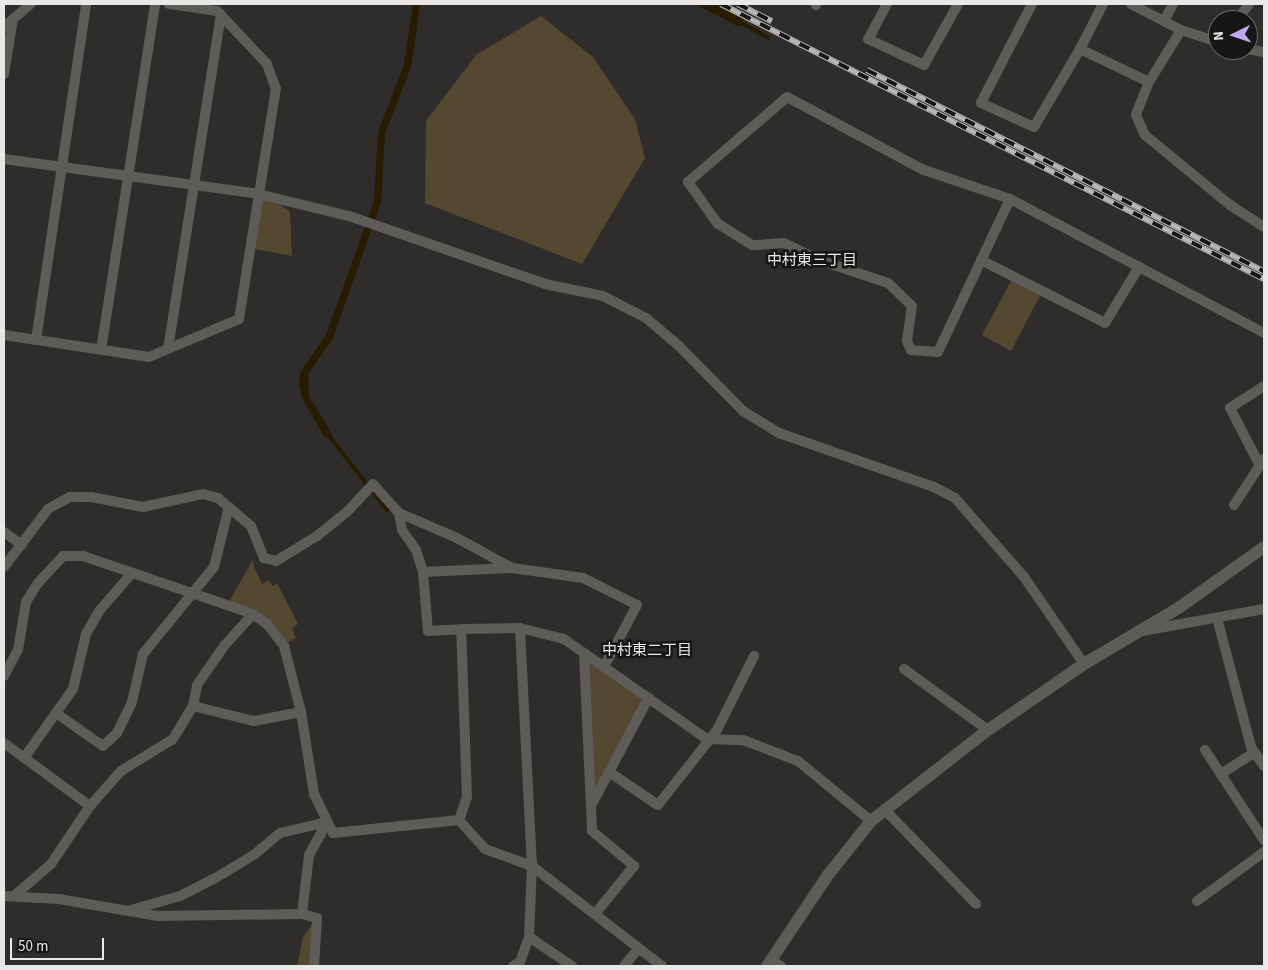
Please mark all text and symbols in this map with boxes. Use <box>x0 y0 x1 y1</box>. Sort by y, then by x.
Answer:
north arrow <box>1208 10 1258 60</box>
text: N <box>1209 31 1229 41</box>
district label: 中村東三丁目 <box>767 252 857 270</box>
district label: 中村東二丁目 <box>602 642 692 660</box>
scale bar <box>12 928 106 960</box>
text: 50 m <box>18 936 48 957</box>

